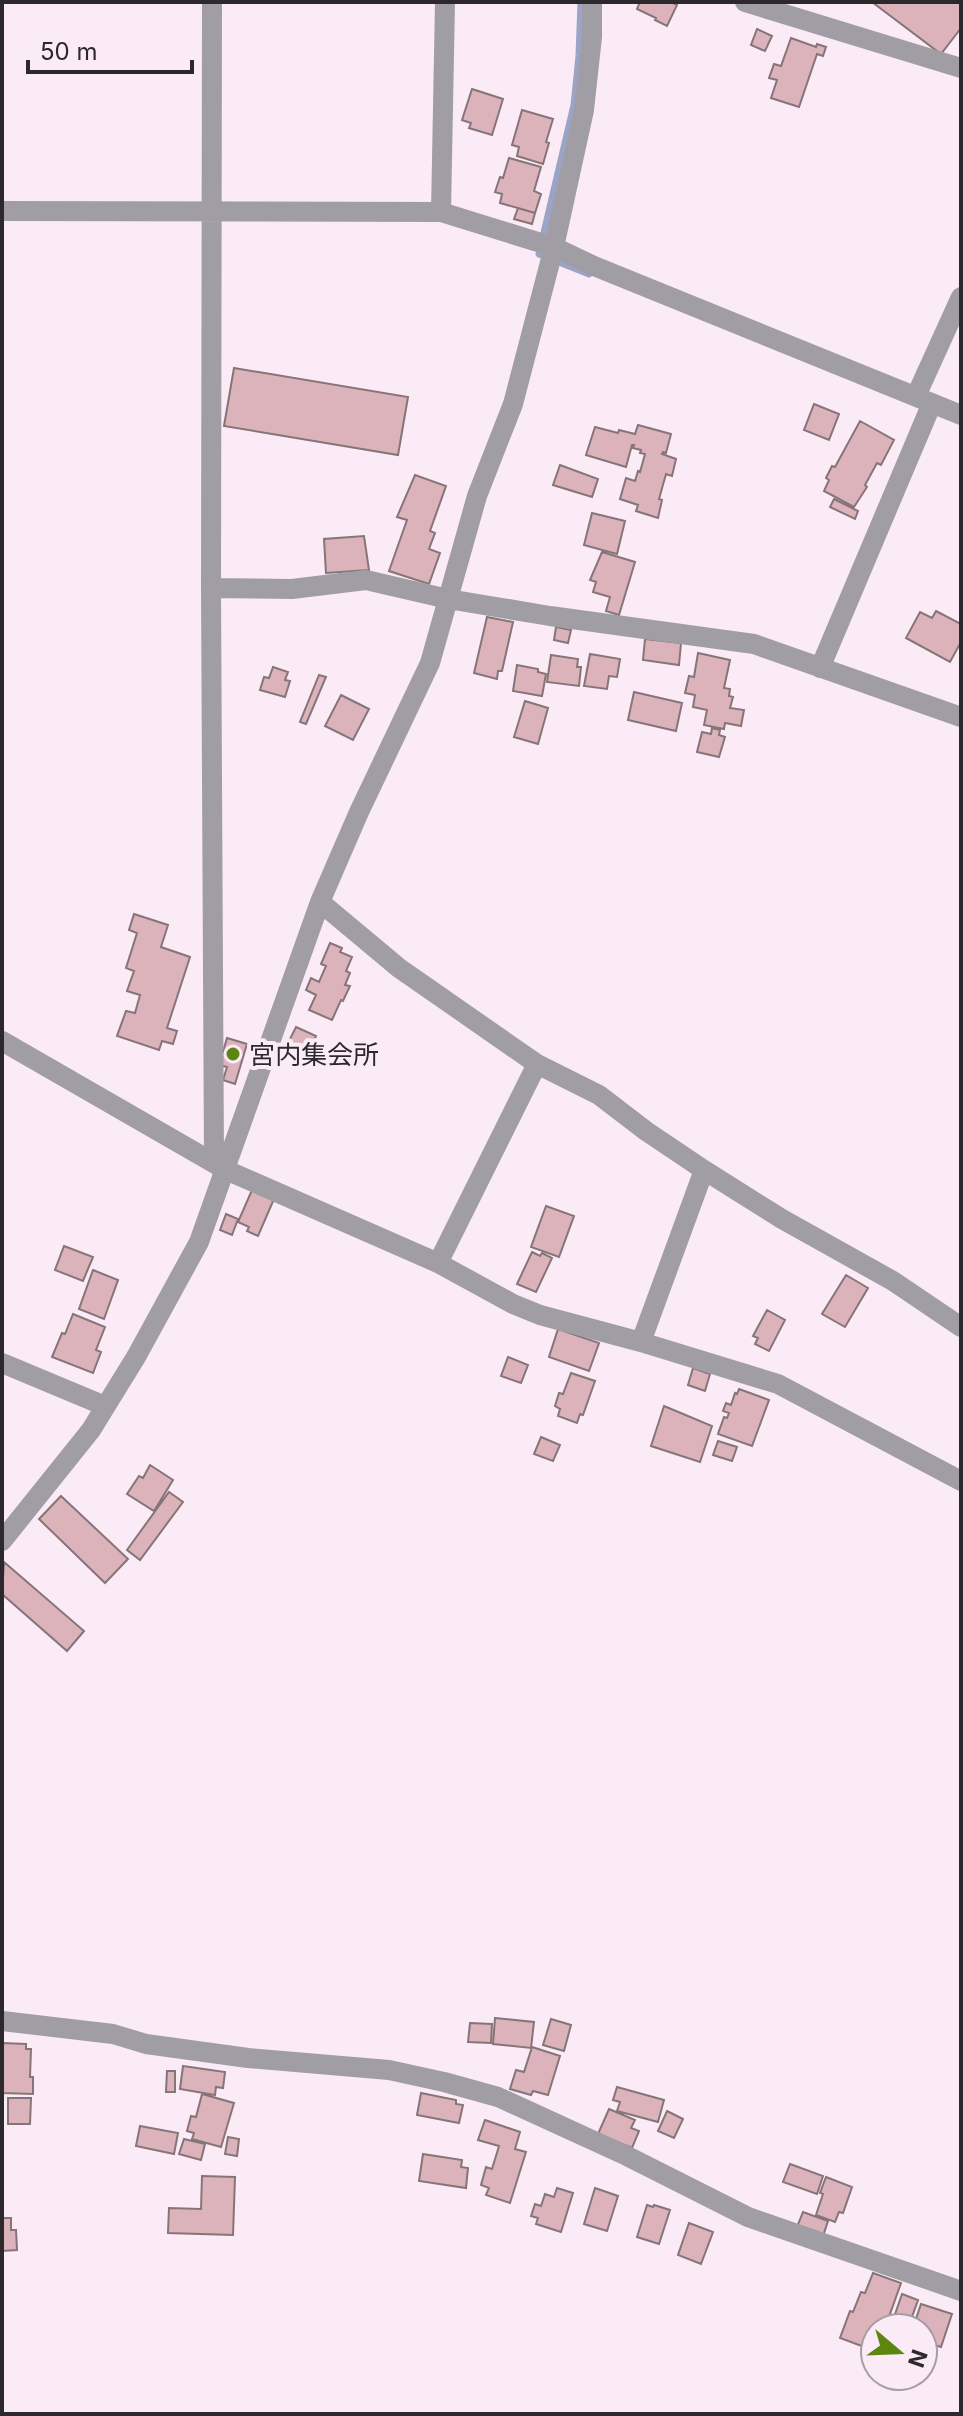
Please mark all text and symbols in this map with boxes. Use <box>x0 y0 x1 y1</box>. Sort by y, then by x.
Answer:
scale bar <box>28 24 192 74</box>
text: 50 m <box>40 37 98 66</box>
place label: 宮内集会所 <box>249 1039 379 1070</box>
marker: 宮内集会所 <box>224 1045 242 1063</box>
north arrow <box>859 2312 939 2392</box>
text: N <box>903 2346 933 2371</box>

